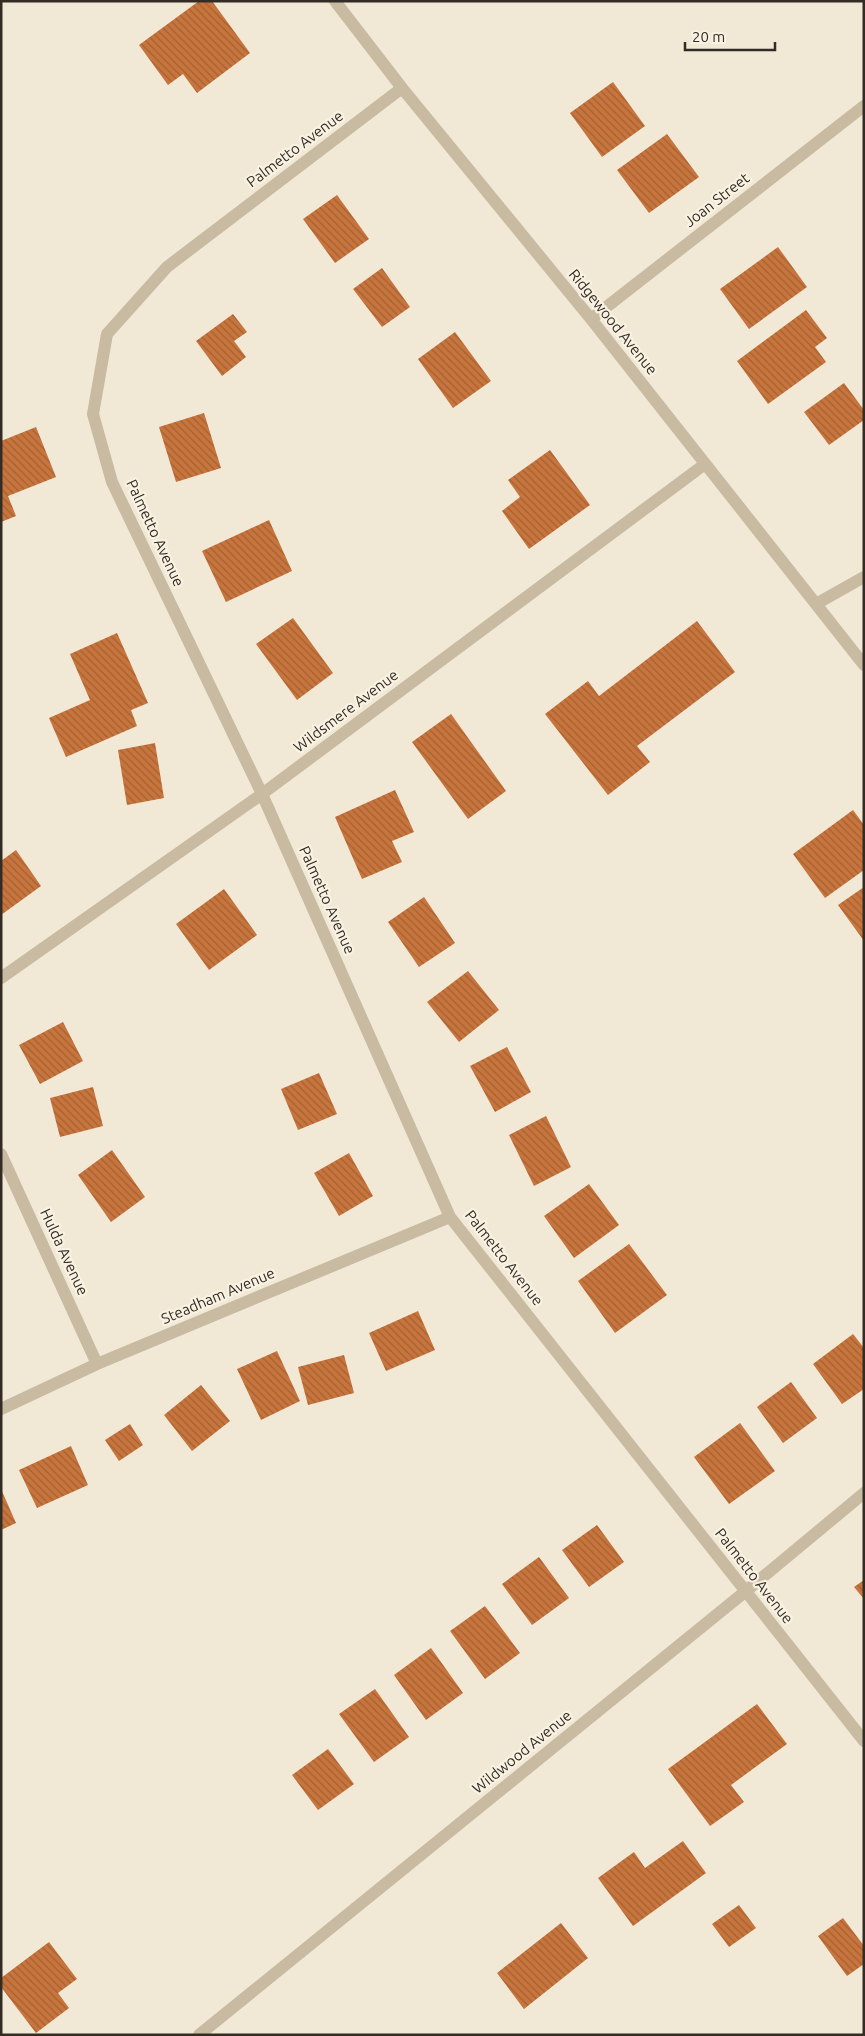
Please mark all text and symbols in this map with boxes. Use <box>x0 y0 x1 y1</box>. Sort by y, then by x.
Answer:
scale bar <box>685 20 775 52</box>
text: 20 m <box>692 28 725 45</box>
street label: Palmetto Avenue <box>243 107 346 190</box>
street label: Joan Street <box>681 169 753 230</box>
street label: Ridgewood Avenue <box>566 266 661 378</box>
street label: Palmetto Avenue <box>123 477 188 589</box>
street label: Wildsmere Avenue <box>290 666 401 755</box>
street label: Palmetto Avenue <box>296 843 359 956</box>
street label: Hulda Avenue <box>37 1206 92 1298</box>
street label: Palmetto Avenue <box>462 1207 547 1309</box>
street label: Steadham Avenue <box>158 1264 277 1327</box>
street label: Palmetto Avenue <box>712 1525 797 1627</box>
street label: Wildwood Avenue <box>469 1706 575 1797</box>

